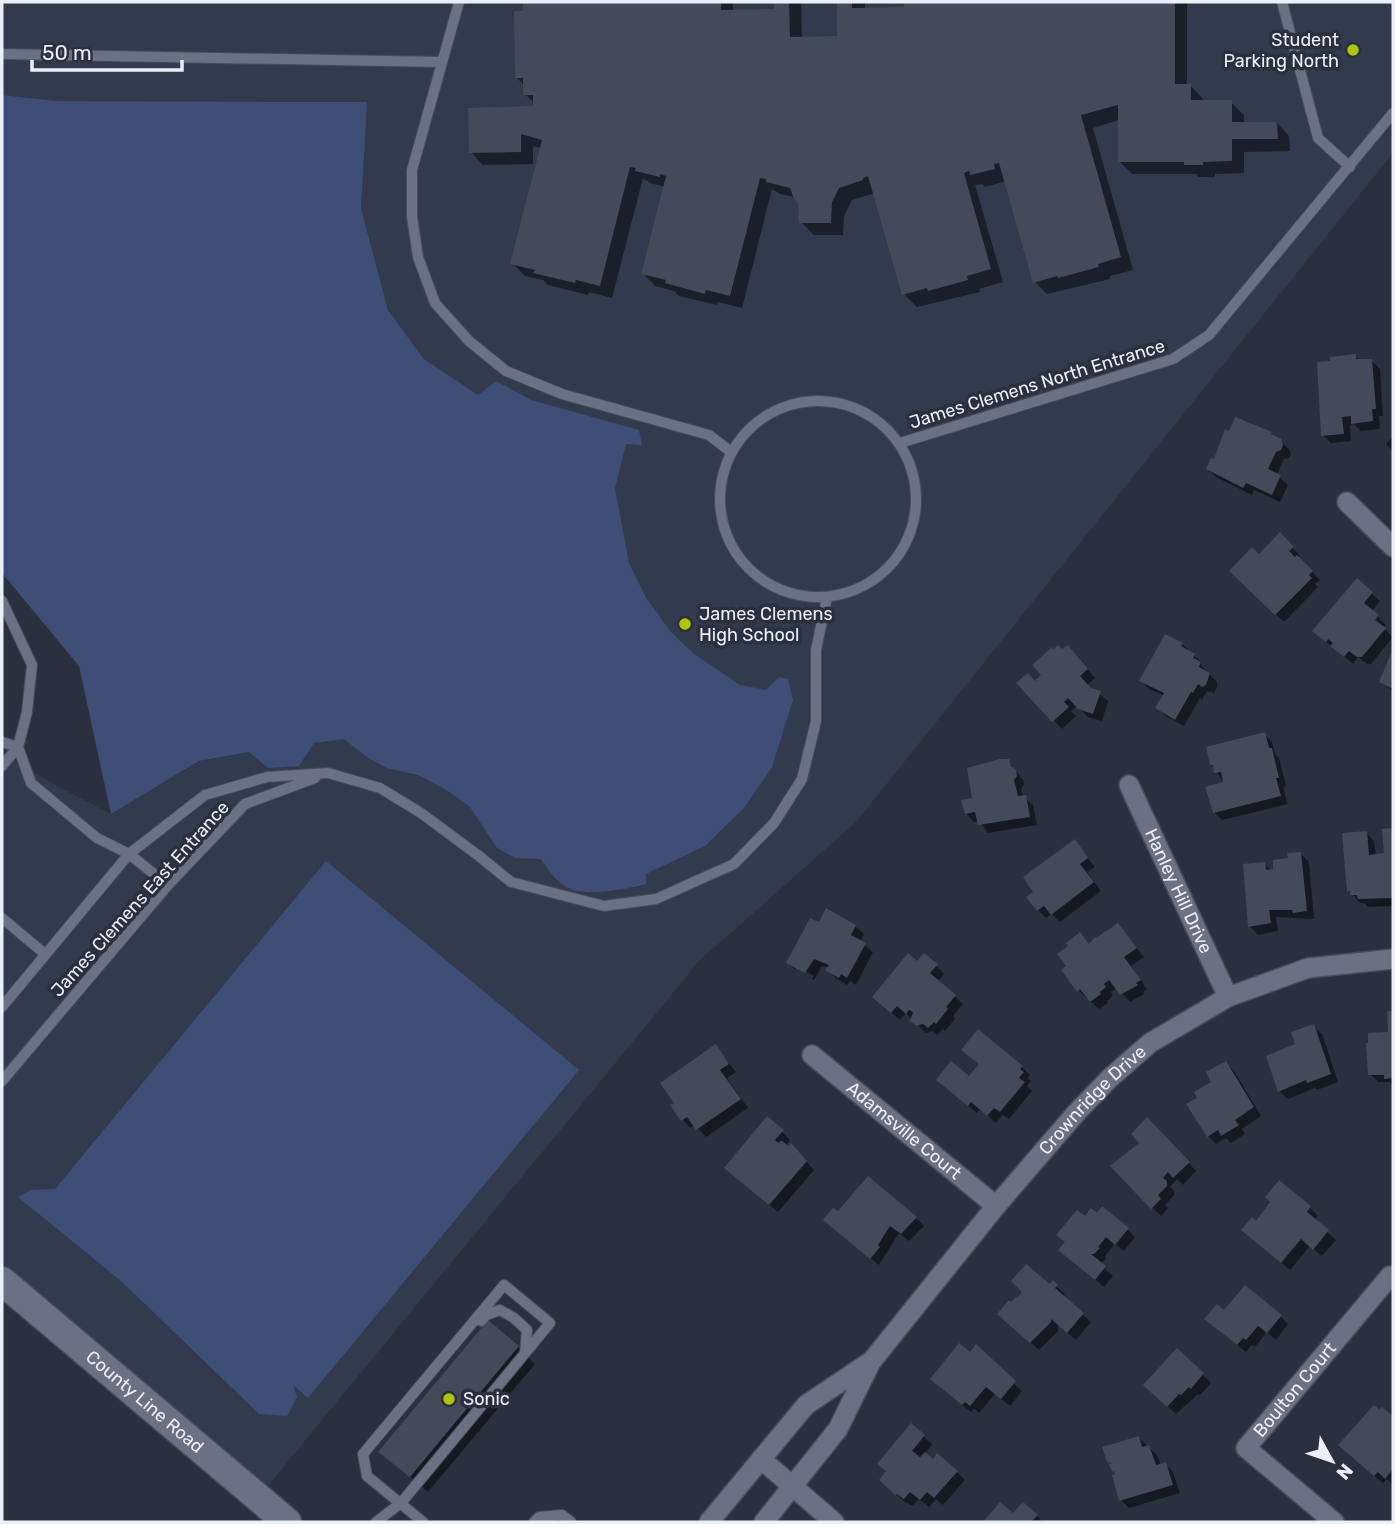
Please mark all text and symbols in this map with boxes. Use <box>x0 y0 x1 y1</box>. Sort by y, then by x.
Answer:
scale bar <box>32 28 182 72</box>
place label: Student Parking North <box>1223 29 1339 72</box>
text: 50 m <box>42 40 92 65</box>
marker: Student Parking North <box>1345 42 1361 58</box>
street label: James Clemens North Entrance <box>906 335 1168 433</box>
place label: James Clemens High School <box>699 603 833 646</box>
marker: James Clemens High School <box>677 616 693 632</box>
street label: James Clemens East Entrance <box>46 797 234 1001</box>
street label: Hanley Hill Drive <box>1140 825 1217 957</box>
street label: Crownridge Drive <box>1034 1040 1151 1159</box>
street label: Adamsville Court <box>842 1077 966 1184</box>
street label: Boulton Court <box>1249 1338 1341 1442</box>
street label: County Line Road <box>81 1346 208 1458</box>
place label: Sonic <box>463 1388 510 1410</box>
marker: Sonic <box>441 1391 457 1407</box>
north arrow <box>1297 1426 1367 1496</box>
text: N <box>1331 1459 1358 1484</box>

